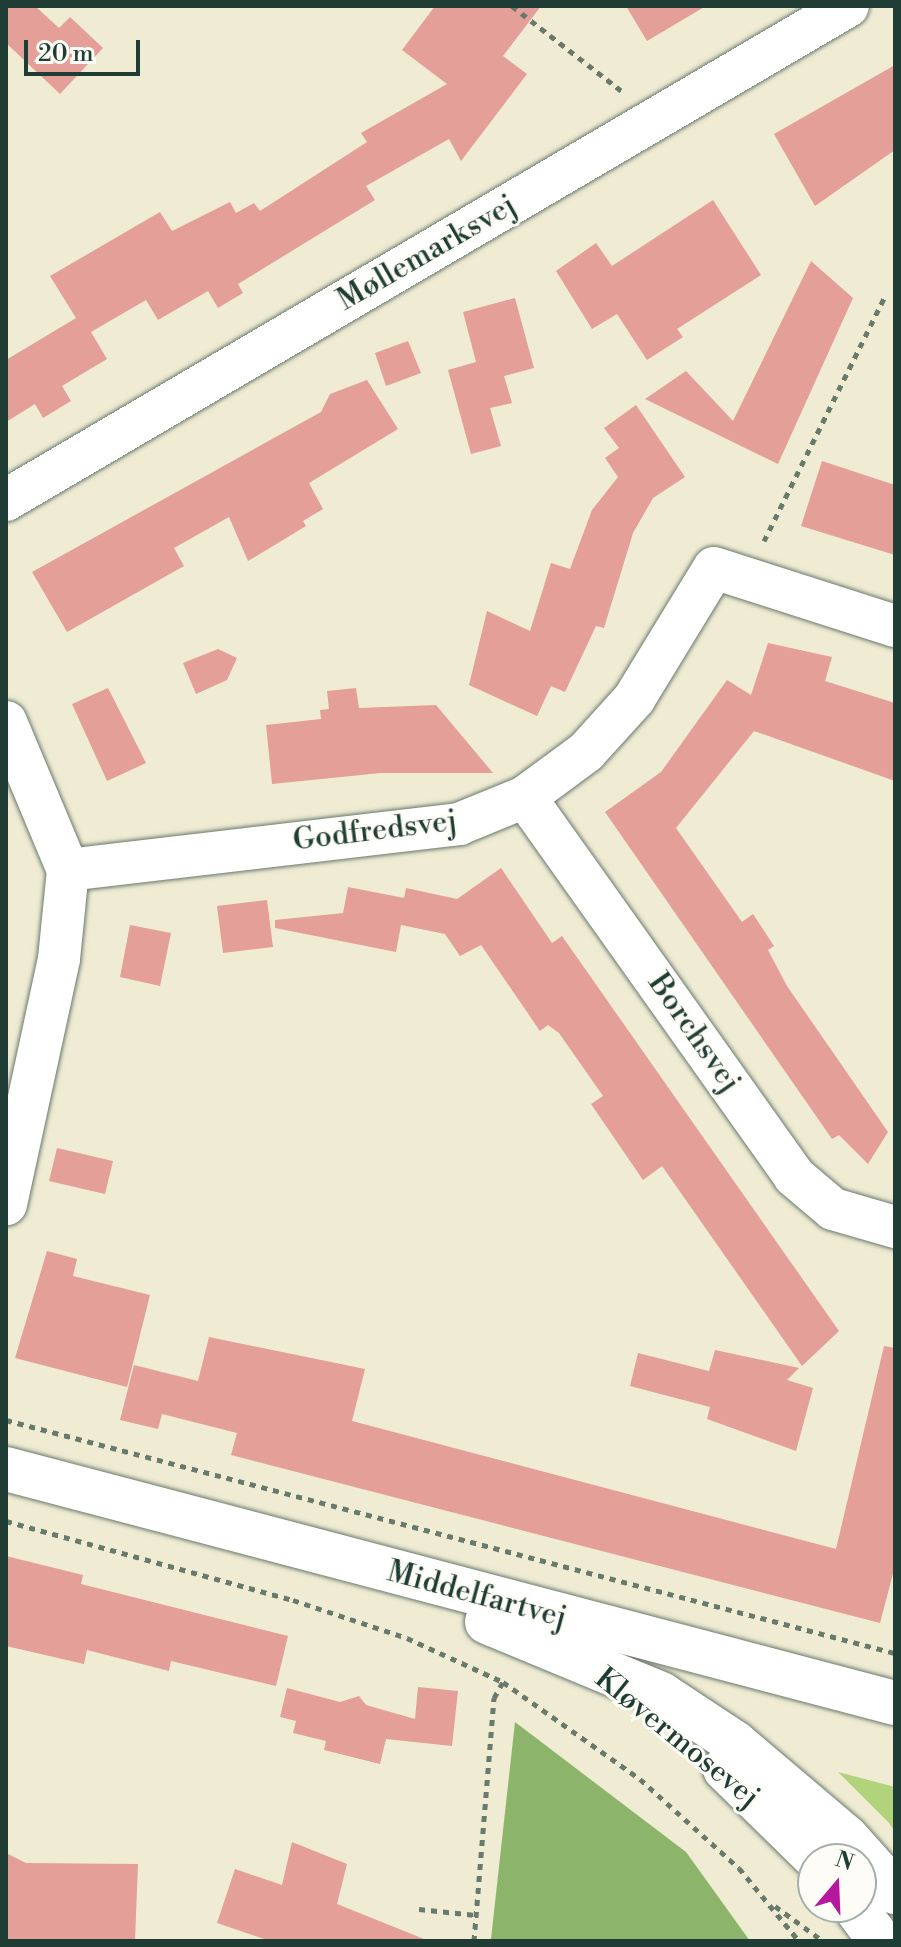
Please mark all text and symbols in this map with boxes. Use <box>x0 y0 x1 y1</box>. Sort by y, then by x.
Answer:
scale bar <box>28 24 144 74</box>
text: 20 m <box>38 39 94 69</box>
street label: Møllemarksvej <box>331 187 523 319</box>
street label: Godfredsvej <box>291 803 459 859</box>
street label: Borchsvej <box>640 967 748 1099</box>
street label: Middelfartvej <box>383 1554 571 1636</box>
street label: Kløvermosevej <box>587 1661 767 1815</box>
north arrow <box>797 1843 877 1923</box>
text: N <box>832 1846 857 1877</box>

